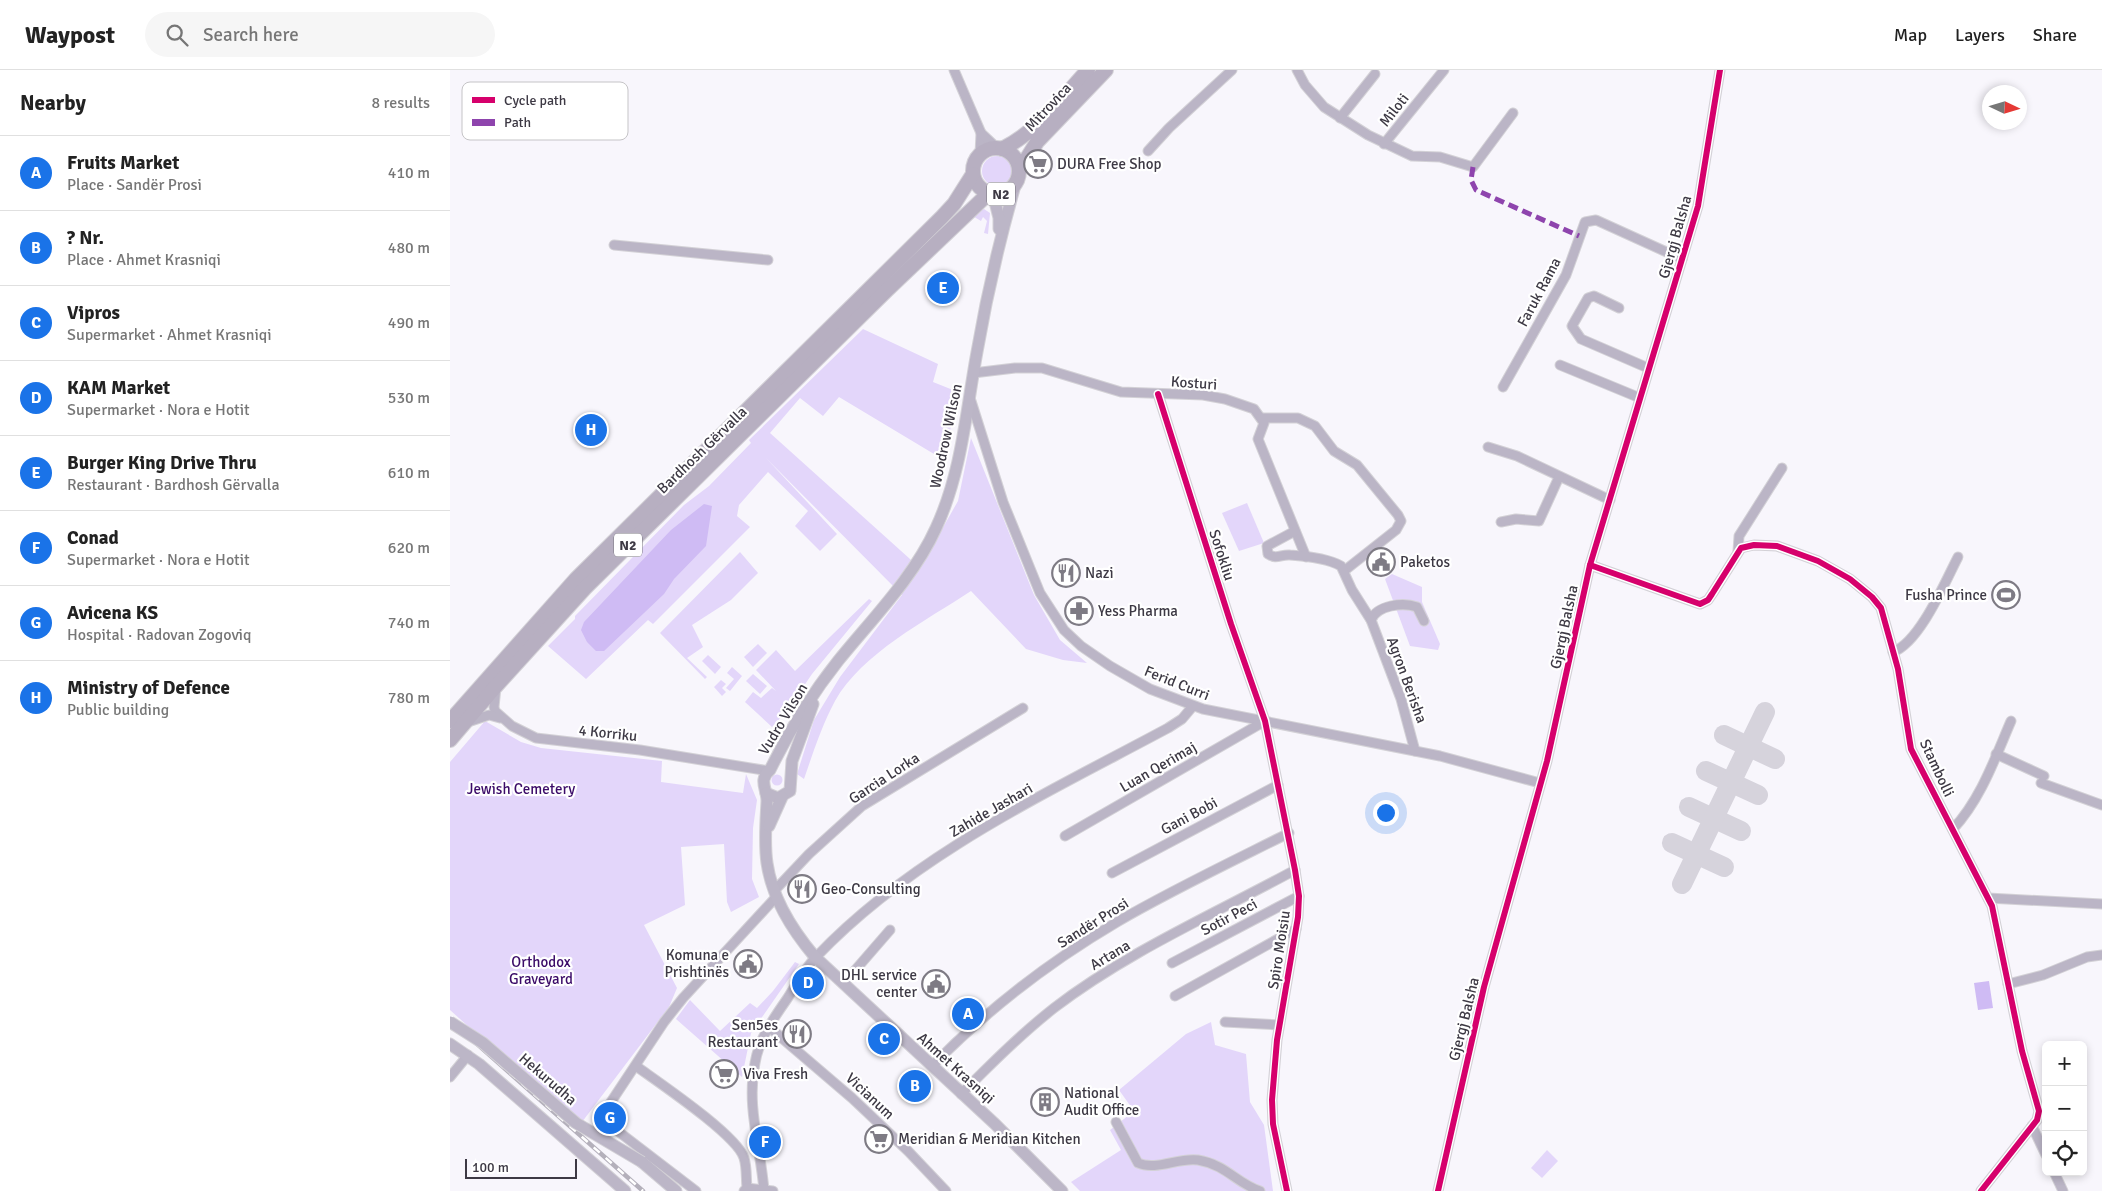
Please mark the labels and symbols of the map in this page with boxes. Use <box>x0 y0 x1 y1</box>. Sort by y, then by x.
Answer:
street label: Mitrovica <box>1021 79 1075 135</box>
legend <box>462 82 628 140</box>
north arrow <box>1982 85 2027 130</box>
street label: Miloti <box>1375 90 1413 130</box>
text: Cycle path <box>504 92 566 109</box>
text: Path <box>504 114 531 131</box>
supermarket icon: DURA Free Shop <box>1023 149 1053 179</box>
place label: DURA Free Shop <box>1057 155 1162 173</box>
road number: N2 <box>987 182 1015 206</box>
street label: Gjergj Balsha <box>1655 193 1695 281</box>
street label: Faruk Rama <box>1513 254 1565 330</box>
pin: E <box>927 269 959 307</box>
street label: Kosturi <box>1170 372 1218 394</box>
street label: Woodrow Wilson <box>926 382 966 490</box>
street label: Bardhosh Gërvalla <box>653 403 751 497</box>
pin: H <box>575 411 607 449</box>
street label: Sofokliu <box>1205 527 1239 583</box>
road number: N2 <box>614 534 642 556</box>
public building icon: Paketos <box>1366 547 1396 577</box>
place label: Paketos <box>1400 553 1450 571</box>
restaurant icon: Nazi <box>1051 558 1081 588</box>
place label: Nazi <box>1085 564 1114 582</box>
sports icon: Fusha Prince <box>1991 580 2021 610</box>
street label: Gjergj Balsha <box>1546 583 1582 671</box>
place label: Fusha Prince <box>1905 586 1987 604</box>
pharmacy icon: Yess Pharma <box>1064 596 1094 626</box>
place label: Yess Pharma <box>1098 602 1178 620</box>
street label: Agron Berisha <box>1383 635 1431 725</box>
street label: Ferid Curri <box>1142 662 1212 704</box>
street label: Vudro Vilson <box>755 680 811 758</box>
street label: 4 Korriku <box>578 721 638 745</box>
street label: Stambolli <box>1916 736 1958 800</box>
street label: Luan Qerimaj <box>1116 738 1200 796</box>
street label: Garcia Lorka <box>845 749 923 807</box>
street label: Zahide Jashari <box>946 779 1036 841</box>
park label: Jewish Cemetery <box>467 780 575 798</box>
street label: Gani Bobi <box>1158 794 1220 838</box>
your location <box>1373 800 1399 826</box>
restaurant icon: Geo-Consulting <box>787 874 817 904</box>
place label: Geo-Consulting <box>821 880 921 898</box>
street label: Sandër Prosi <box>1054 894 1132 952</box>
street label: Sotir Peci <box>1198 895 1260 939</box>
street label: Spiro Moisiu <box>1264 909 1294 991</box>
street label: Artana <box>1087 936 1133 974</box>
place label: Komuna e Prishtinës <box>664 946 729 981</box>
public building icon: Komuna e Prishtinës <box>733 949 763 979</box>
park label: Orthodox Graveyard <box>509 953 573 988</box>
pin: D <box>792 964 824 1002</box>
place label: DHL service center <box>841 966 917 1001</box>
public building icon: DHL service center <box>921 969 951 999</box>
street label: Gjergj Balsha <box>1445 975 1483 1063</box>
pin: A <box>952 995 984 1033</box>
place label: Sen5es Restaurant <box>708 1016 778 1051</box>
restaurant icon: Sen5es Restaurant <box>782 1019 812 1049</box>
pin: C <box>868 1020 900 1058</box>
street label: Ahmet Krasniqi <box>914 1028 998 1108</box>
street label: Hekurudha <box>515 1049 581 1109</box>
supermarket icon: Viva Fresh <box>709 1059 739 1089</box>
place label: Viva Fresh <box>743 1065 808 1083</box>
pin: B <box>899 1067 931 1105</box>
street label: Vicianum <box>842 1069 898 1123</box>
place label: National Audit Office <box>1064 1084 1139 1119</box>
building icon: National Audit Office <box>1030 1087 1060 1117</box>
pin: G <box>594 1099 626 1137</box>
pin: F <box>749 1123 781 1161</box>
supermarket icon: Meridian & Meridian Kitchen <box>864 1124 894 1154</box>
place label: Meridian & Meridian Kitchen <box>898 1130 1081 1148</box>
scale bar <box>465 1156 578 1179</box>

